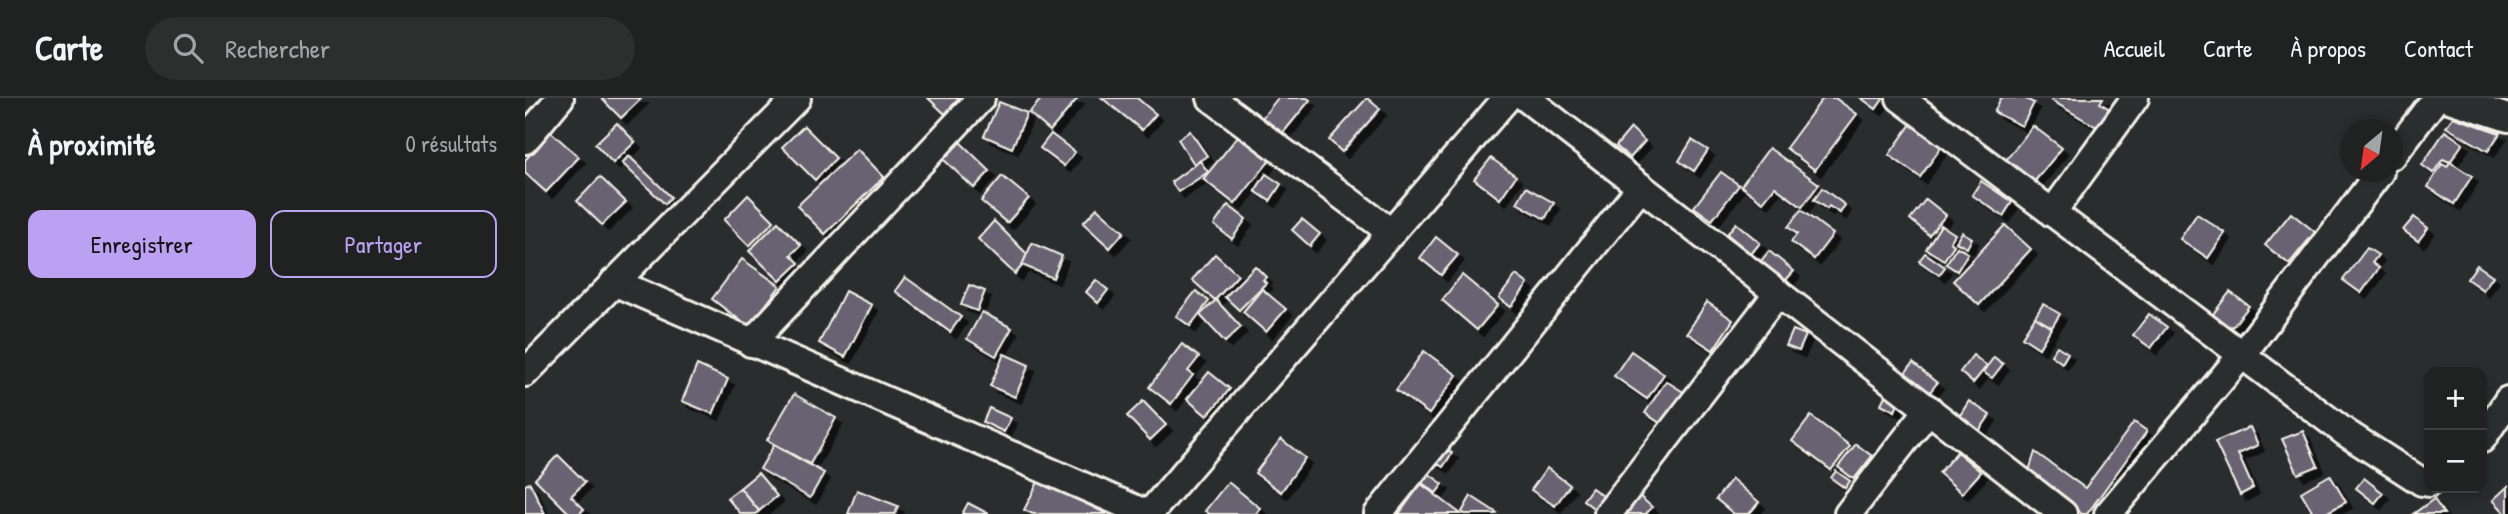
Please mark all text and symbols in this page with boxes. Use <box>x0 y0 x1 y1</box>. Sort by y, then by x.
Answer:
search box <box>145 17 635 80</box>
text: Carte <box>35 26 103 70</box>
icon: search <box>169 29 207 67</box>
text: Rechercher <box>225 31 330 66</box>
text: Accueil <box>2104 32 2165 64</box>
text: Carte <box>2203 32 2252 64</box>
text: À propos <box>2290 32 2366 64</box>
text: Contact <box>2404 32 2473 64</box>
north arrow <box>2340 119 2403 182</box>
text: À proximité <box>28 124 156 164</box>
text: 0 résultats <box>406 128 497 159</box>
button: Enregistrer <box>28 210 256 278</box>
button: Partager <box>270 210 497 278</box>
map controls <box>2424 367 2487 493</box>
button: + <box>2424 367 2487 430</box>
button: − <box>2424 430 2487 493</box>

